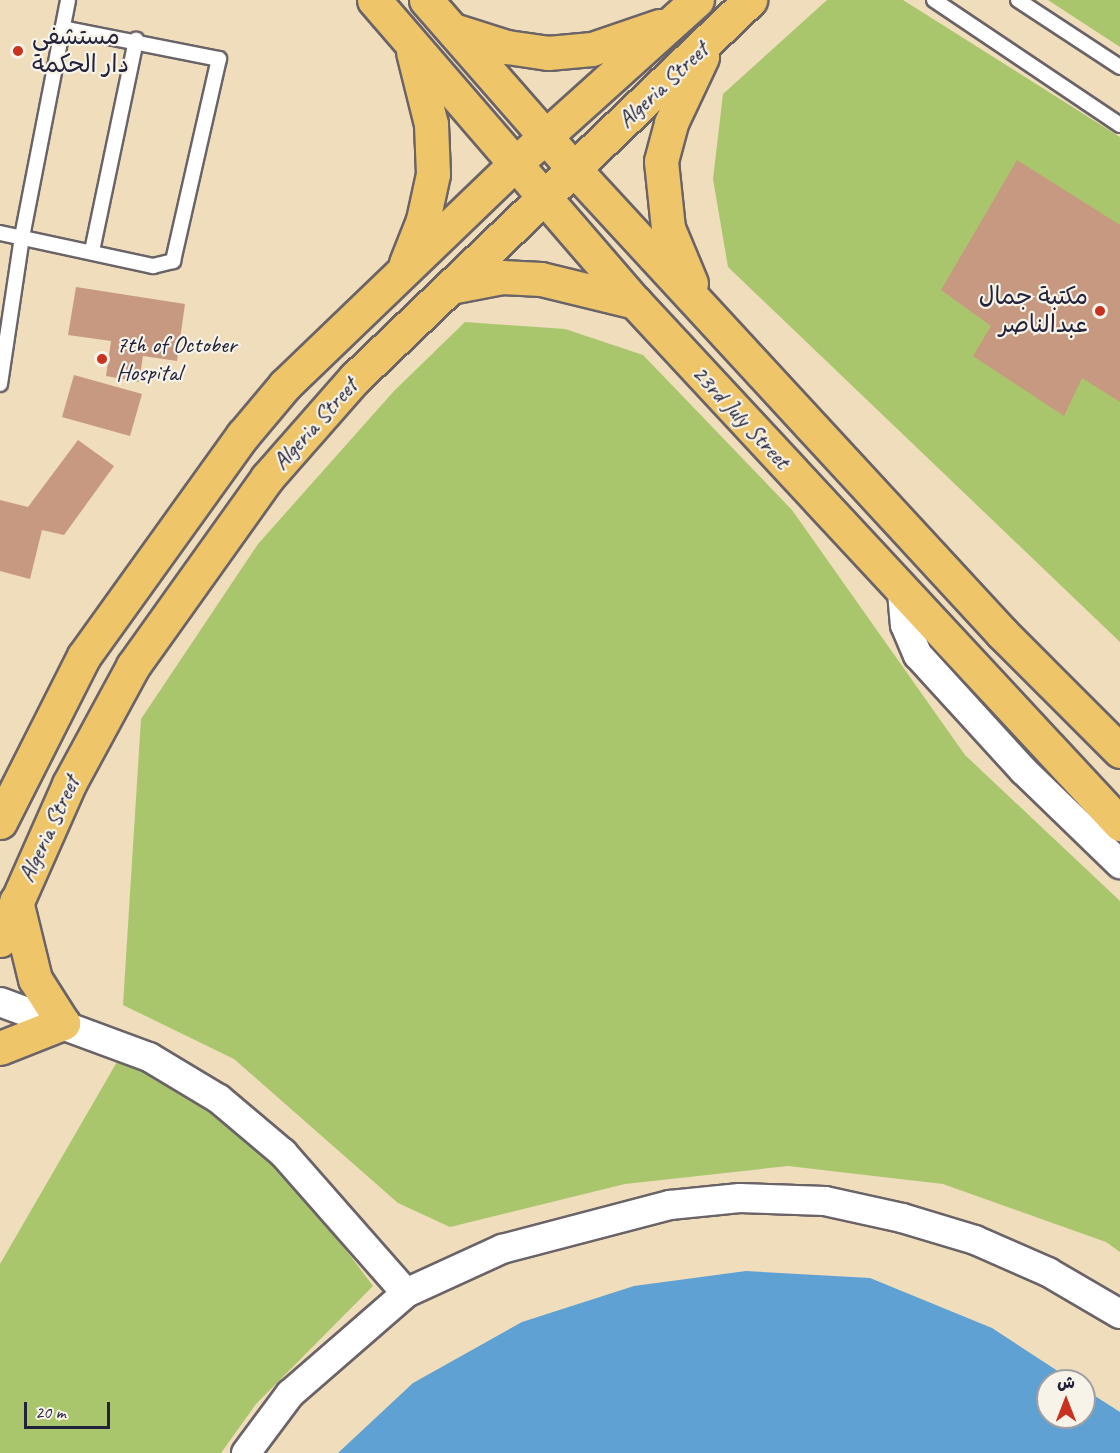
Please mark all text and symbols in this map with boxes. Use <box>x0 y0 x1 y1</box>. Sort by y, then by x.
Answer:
place label: مستشفى دار الحكمة <box>32 23 129 79</box>
street label: Algeria Street <box>612 36 714 134</box>
marker: مستشفى دار الحكمة <box>9 42 27 60</box>
place label: مكتبة جمال عبدالناصر <box>979 283 1088 339</box>
marker: مكتبة جمال عبدالناصر <box>1093 304 1107 318</box>
place label: 7th of October Hospital <box>116 331 236 387</box>
marker: 7th of October Hospital <box>93 350 111 368</box>
street label: 23rd July Street <box>686 359 796 475</box>
street label: Algeria Street <box>266 372 364 476</box>
street label: Algeria Street <box>12 771 86 887</box>
north arrow <box>1036 1369 1096 1429</box>
text: ش <box>1057 1373 1075 1393</box>
scale bar <box>27 1390 112 1428</box>
text: 20 m <box>35 1401 66 1423</box>

